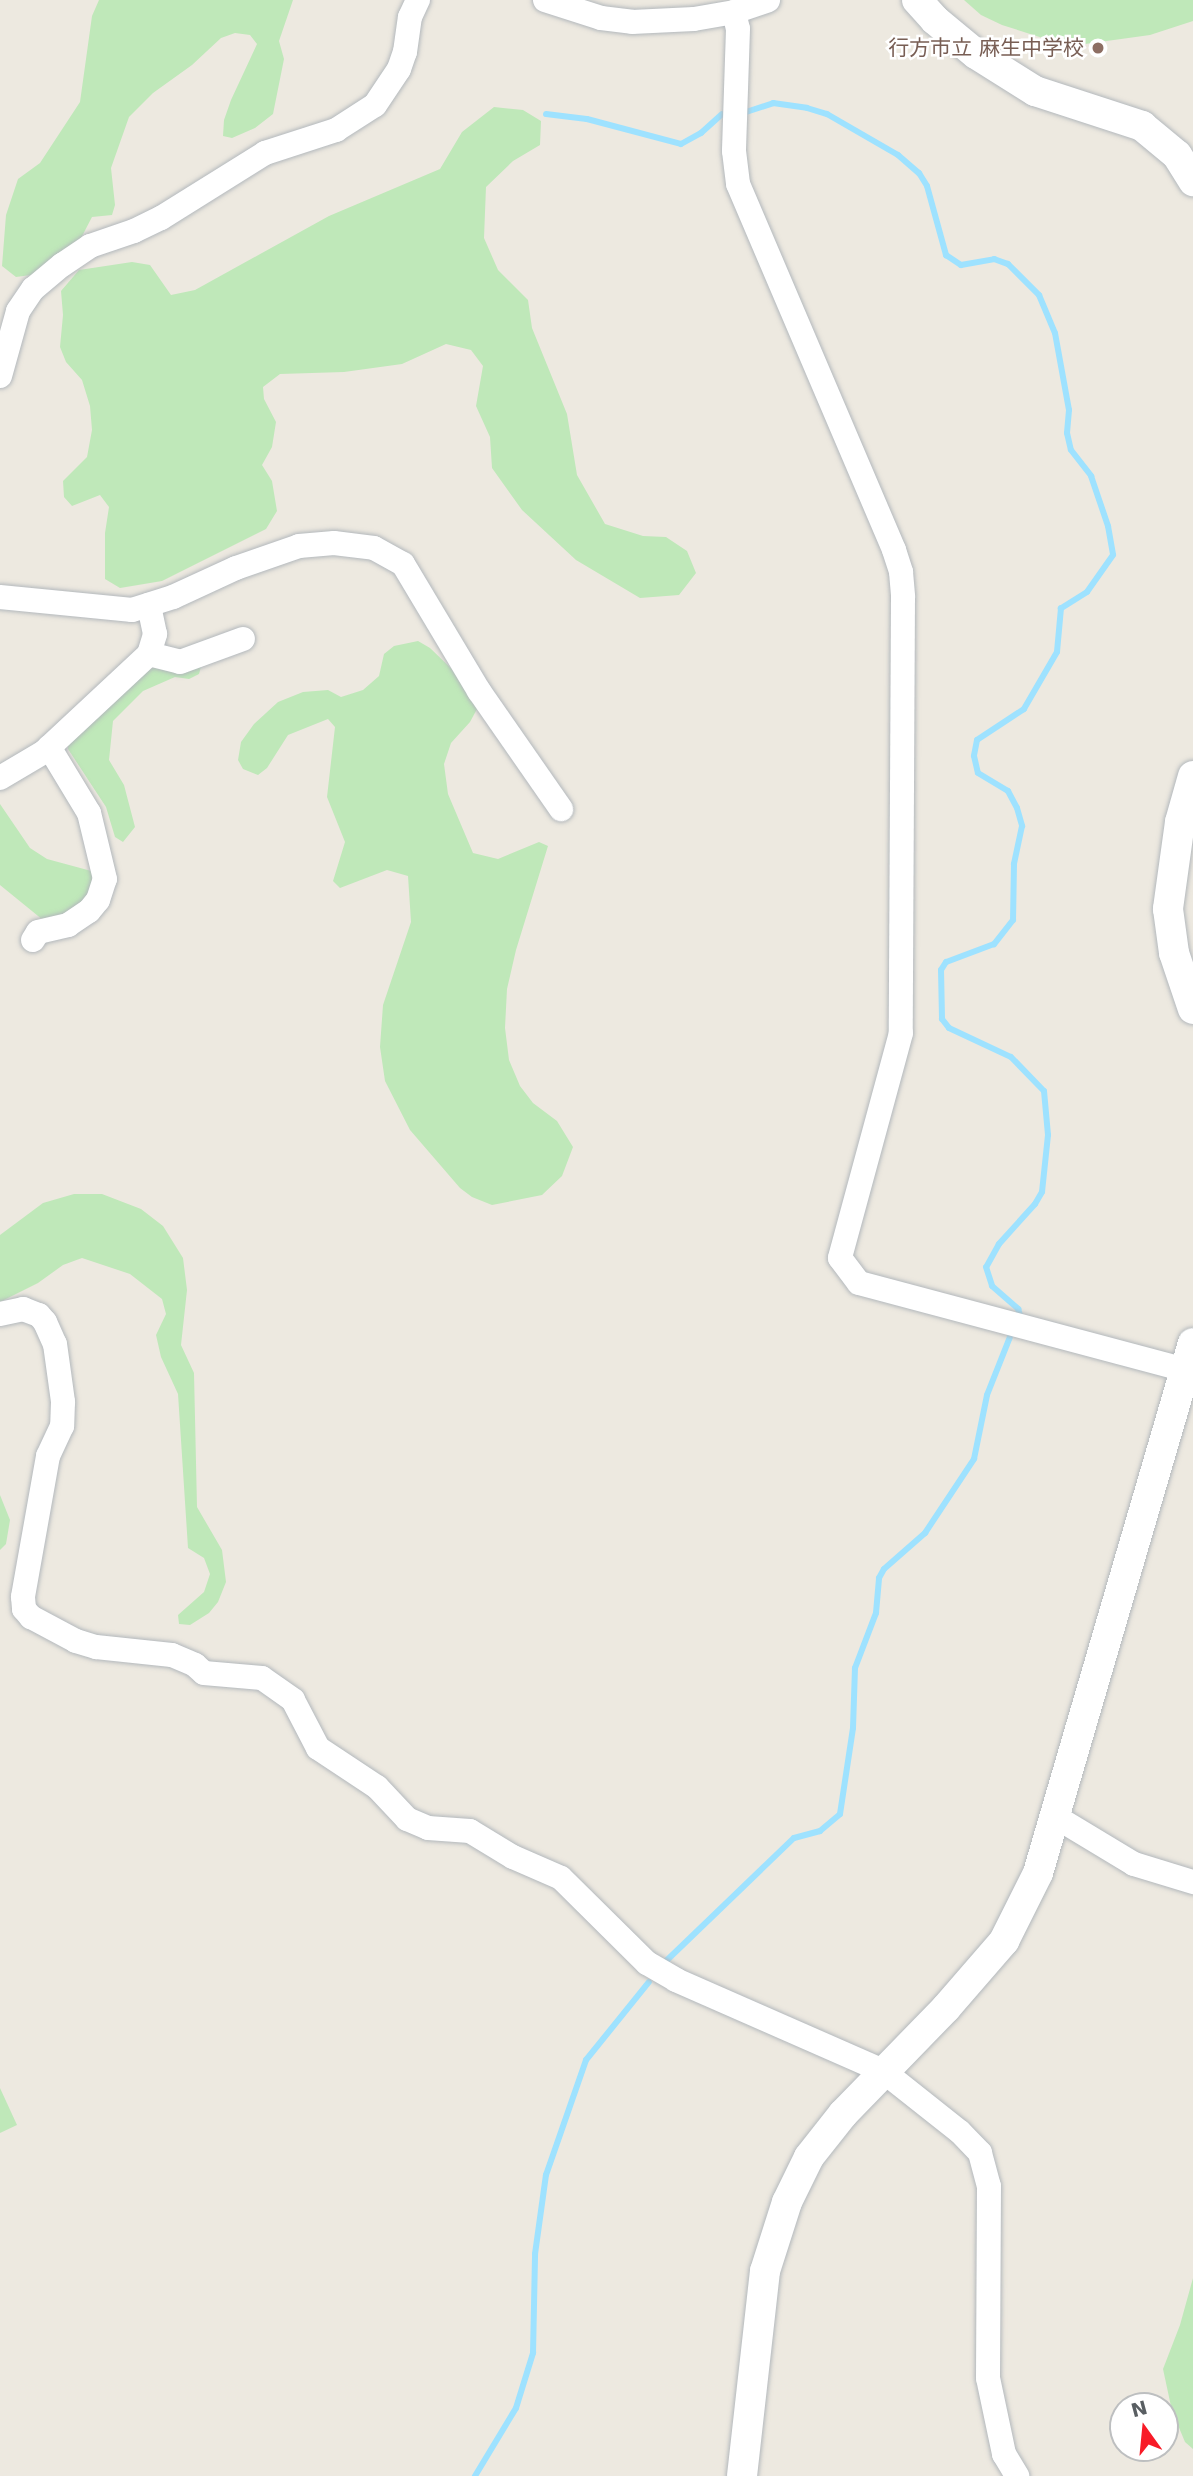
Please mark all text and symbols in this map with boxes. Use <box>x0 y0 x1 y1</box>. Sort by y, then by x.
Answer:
place label: 行方市立 麻生中学校 <box>888 35 1084 61</box>
marker: 行方市立 麻生中学校 <box>1090 40 1106 56</box>
north arrow <box>1109 2392 1179 2462</box>
text: N <box>1129 2396 1150 2421</box>

